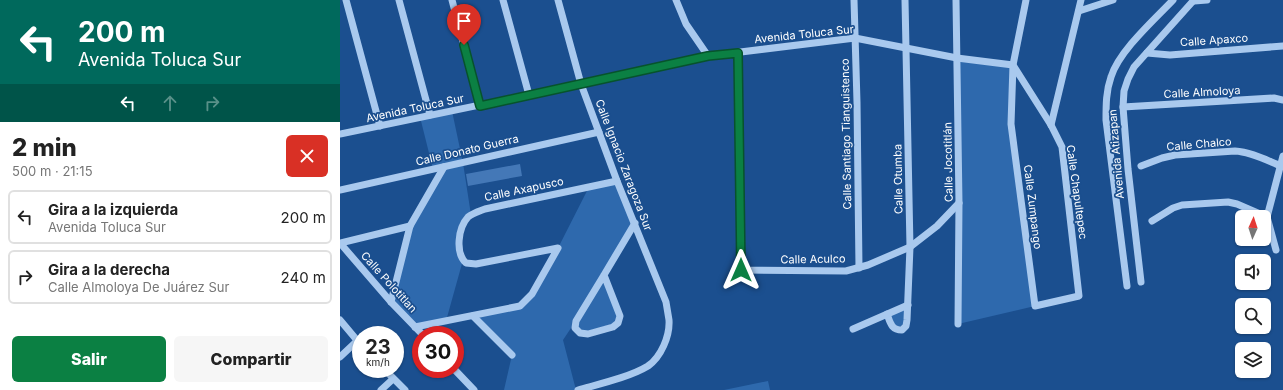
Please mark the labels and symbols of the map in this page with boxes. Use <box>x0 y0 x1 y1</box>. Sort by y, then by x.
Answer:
pin <box>447 4 481 45</box>
street label: Avenida Toluca Sur <box>754 22 854 46</box>
street label: Calle Apaxco <box>1179 31 1249 49</box>
street label: Calle Santiago Tianguistenco <box>838 58 854 210</box>
street label: Calle Almoloya <box>1163 83 1241 101</box>
street label: Avenida Toluca Sur <box>365 91 465 125</box>
street label: Calle Ignacio Zaragoza Sur <box>592 97 656 233</box>
street label: Avenida Atizapan <box>1105 109 1127 199</box>
street label: Calle Jocotitlán <box>940 122 956 202</box>
street label: Calle Donato Guerra <box>414 131 520 169</box>
street label: Calle Chalco <box>1166 134 1233 154</box>
street label: Calle Otumba <box>890 144 906 214</box>
street label: Calle Chapultepec <box>1063 144 1091 240</box>
street label: Calle Zumpango <box>1021 164 1045 250</box>
street label: Calle Axapusco <box>483 174 565 204</box>
north arrow <box>1235 210 1271 246</box>
street label: Calle Polotitlan <box>358 249 420 315</box>
position arrow <box>720 249 762 291</box>
street label: Calle Aculco <box>780 251 846 267</box>
speed limit sign: 30 <box>412 326 464 378</box>

